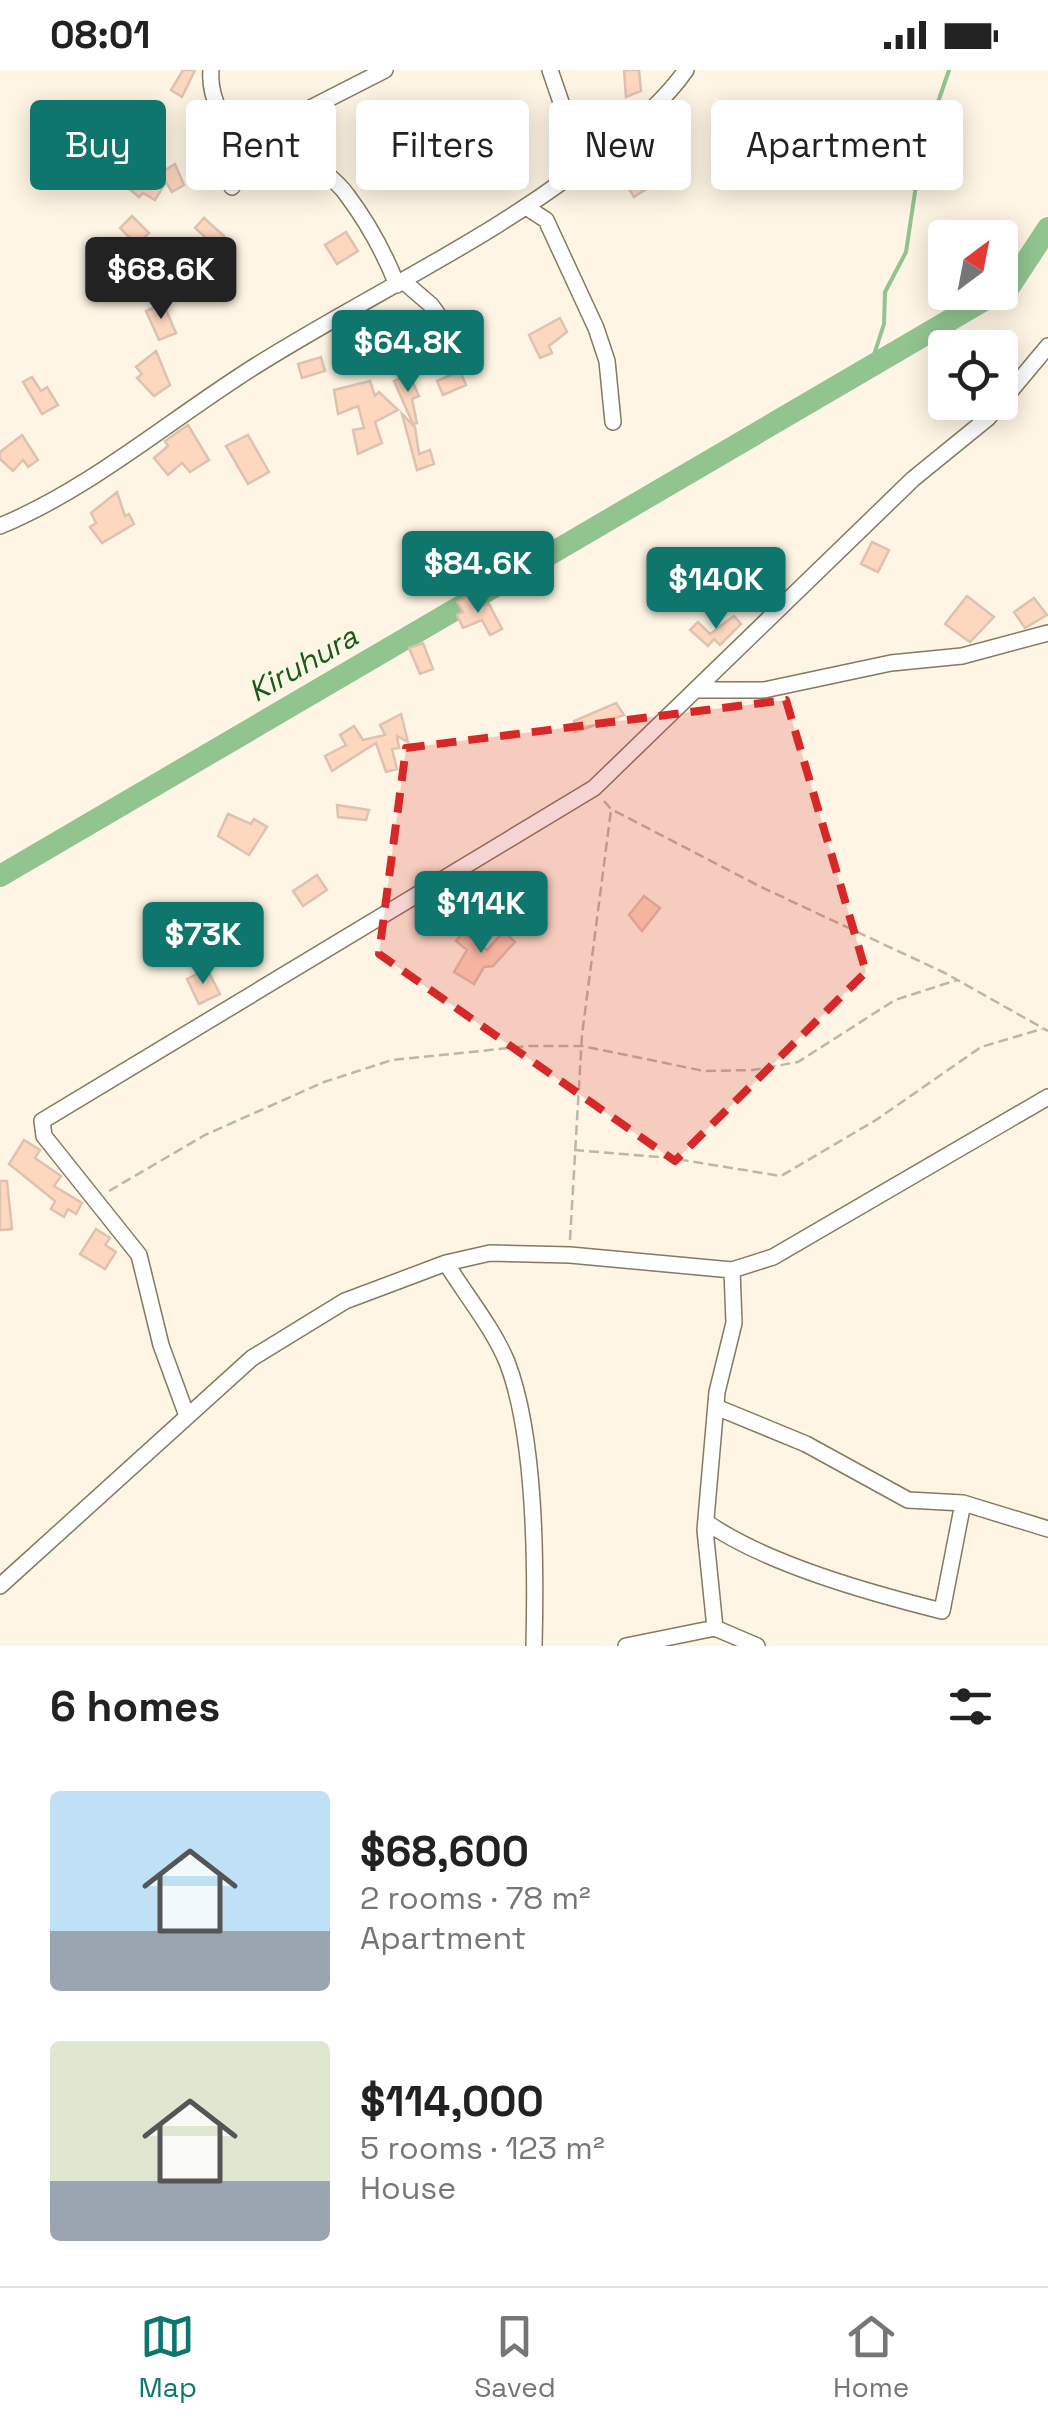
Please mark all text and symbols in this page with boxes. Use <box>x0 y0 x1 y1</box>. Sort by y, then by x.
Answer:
text: 08:01 <box>50 11 151 59</box>
chip: Buy <box>30 100 166 190</box>
chip: Rent <box>186 100 336 190</box>
chip: Filters <box>356 100 529 190</box>
chip: New <box>549 100 691 190</box>
chip: Apartment <box>711 100 963 190</box>
north arrow <box>928 220 1018 310</box>
map controls <box>928 220 1018 420</box>
pin: $68.6K <box>80 237 242 322</box>
text: $68.6K <box>107 249 215 289</box>
pin: $64.8K <box>327 310 489 395</box>
text: $64.8K <box>354 322 462 362</box>
button: locate <box>928 330 1018 420</box>
pin: $84.6K <box>397 531 559 616</box>
text: $84.6K <box>424 543 532 583</box>
pin: $140K <box>646 547 786 632</box>
text: $140K <box>669 559 763 599</box>
water label: Kiruhura <box>241 616 365 710</box>
pin: $114K <box>411 871 551 956</box>
text: $114K <box>437 883 525 923</box>
pin: $73K <box>144 902 262 987</box>
text: $73K <box>165 914 241 954</box>
icon: filters <box>943 1679 998 1734</box>
text: 6 homes <box>50 1680 220 1733</box>
text: $68,600 <box>360 1825 529 1878</box>
icon: home <box>130 1831 250 1951</box>
text: 2 rooms · 78 m² <box>360 1878 591 1918</box>
text: Apartment <box>360 1918 526 1958</box>
text: $114,000 <box>360 2075 544 2128</box>
icon: home <box>130 2081 250 2201</box>
text: 5 rooms · 123 m² <box>360 2128 605 2168</box>
text: House <box>360 2168 456 2208</box>
tab: Map <box>139 2309 197 2405</box>
tab: Saved <box>474 2309 556 2405</box>
tab: Home <box>833 2309 909 2405</box>

